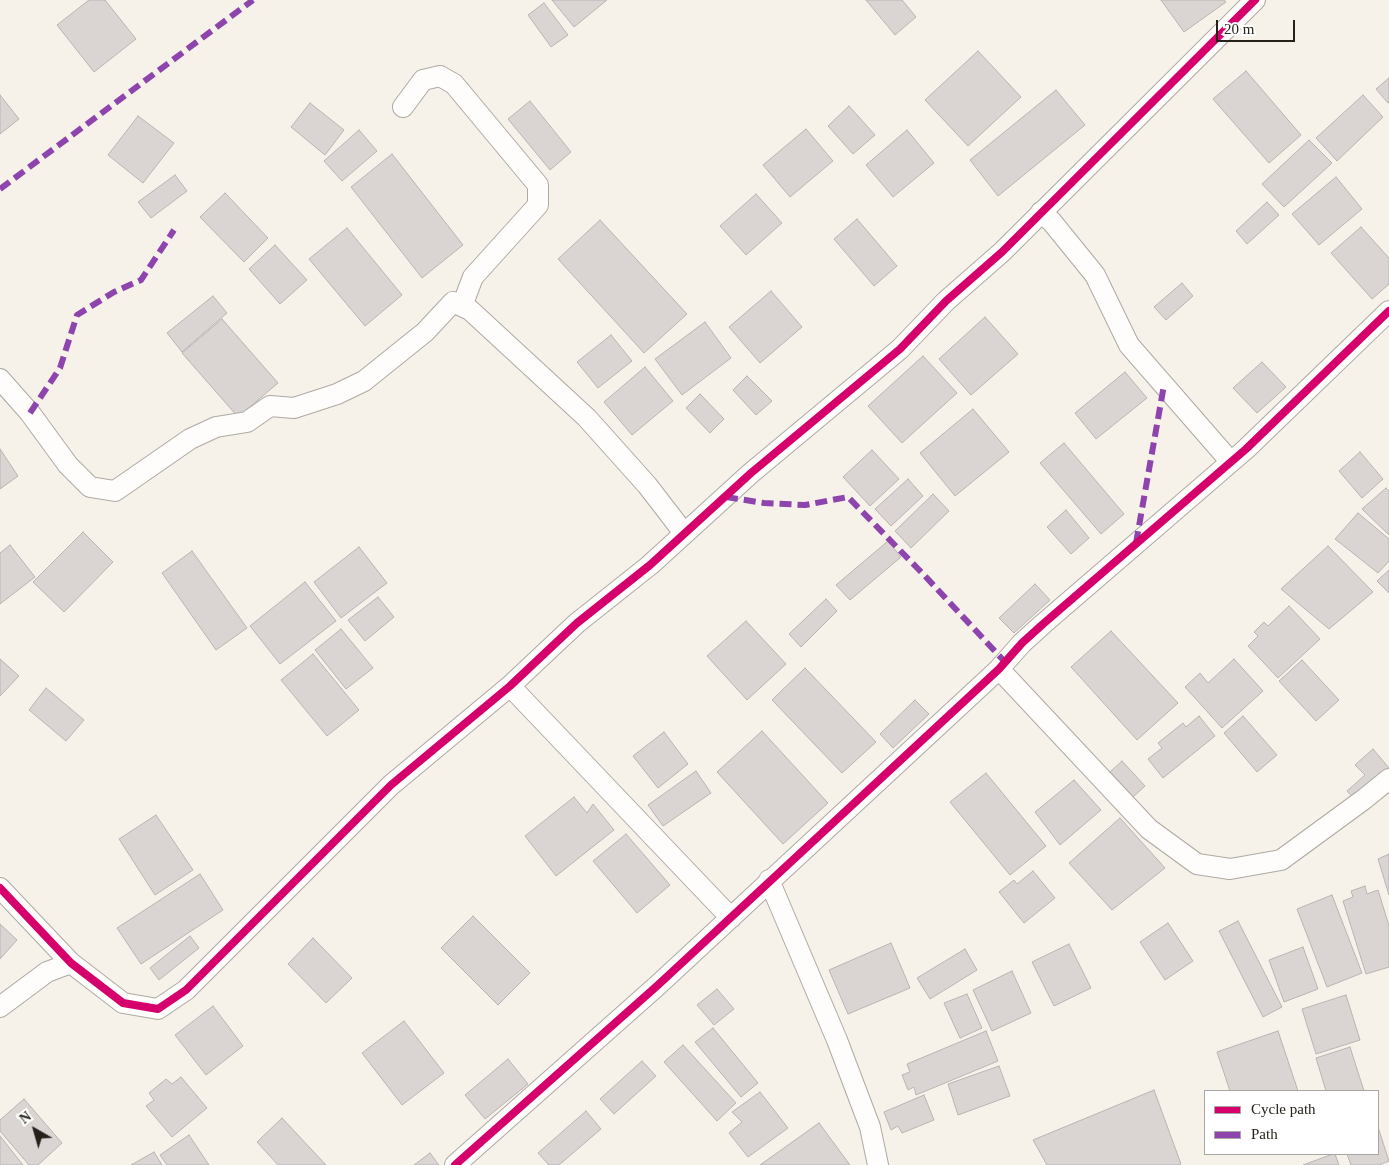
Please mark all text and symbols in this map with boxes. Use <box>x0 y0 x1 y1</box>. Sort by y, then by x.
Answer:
scale bar <box>1219 10 1298 42</box>
text: 20 m <box>1224 21 1254 37</box>
legend <box>1204 1090 1379 1155</box>
text: Cycle path <box>1251 1101 1316 1117</box>
north arrow <box>10 1105 60 1155</box>
text: N <box>17 1109 34 1127</box>
text: Path <box>1251 1126 1278 1142</box>

